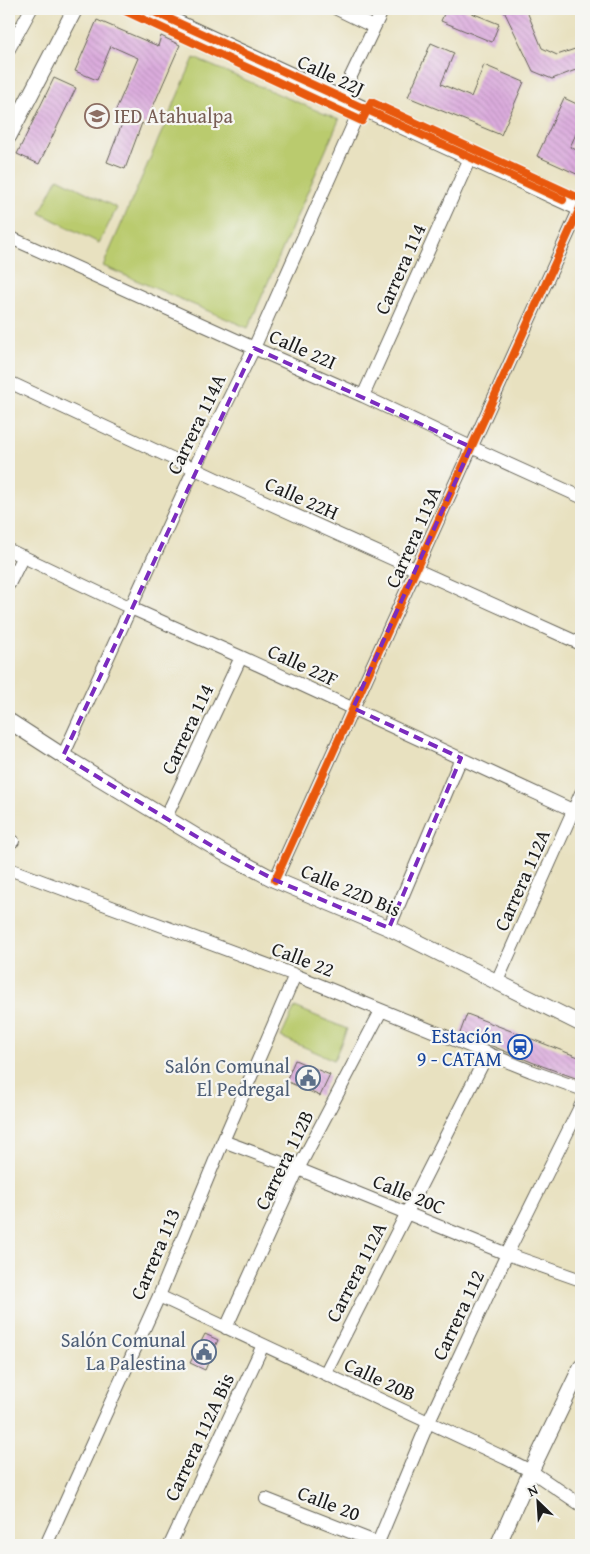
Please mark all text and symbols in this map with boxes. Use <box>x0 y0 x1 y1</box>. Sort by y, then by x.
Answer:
street label: Calle 22J <box>293 46 369 103</box>
place label: IED Atahualpa <box>114 101 233 130</box>
school or university icon: IED Atahualpa <box>84 103 110 129</box>
street label: Carrera 114 <box>367 219 432 319</box>
street label: Calle 22I <box>265 321 341 376</box>
street label: Carrera 114A <box>159 369 232 479</box>
street label: Calle 22H <box>261 468 344 527</box>
street label: Carrera 113A <box>377 481 448 592</box>
street label: Calle 22F <box>263 636 343 693</box>
street label: Carrera 114 <box>153 679 220 779</box>
street label: Carrera 112A <box>486 824 557 935</box>
street label: Calle 22D Bis <box>297 855 406 924</box>
street label: Calle 22 <box>268 933 339 984</box>
place label: Estación 9 - CATAM <box>417 1021 502 1073</box>
station icon: Estación 9 - CATAM <box>507 1034 533 1060</box>
place label: Salón Comunal El Pedregal <box>165 1051 290 1103</box>
public building icon: Salón Comunal El Pedregal <box>295 1065 321 1091</box>
street label: Carrera 112B <box>247 1105 320 1215</box>
street label: Calle 20C <box>369 1166 450 1221</box>
street label: Carrera 113 <box>122 1204 187 1304</box>
street label: Carrera 112A <box>318 1217 393 1327</box>
street label: Carrera 112 <box>424 1265 491 1365</box>
place label: Salón Comunal La Palestina <box>61 1325 187 1377</box>
public building icon: Salón Comunal La Palestina <box>191 1339 217 1365</box>
street label: Calle 20B <box>340 1349 421 1408</box>
street label: Carrera 112A Bis <box>156 1368 241 1506</box>
north arrow <box>512 1476 562 1526</box>
street label: Calle 20 <box>294 1477 365 1528</box>
text: N <box>524 1479 542 1501</box>

